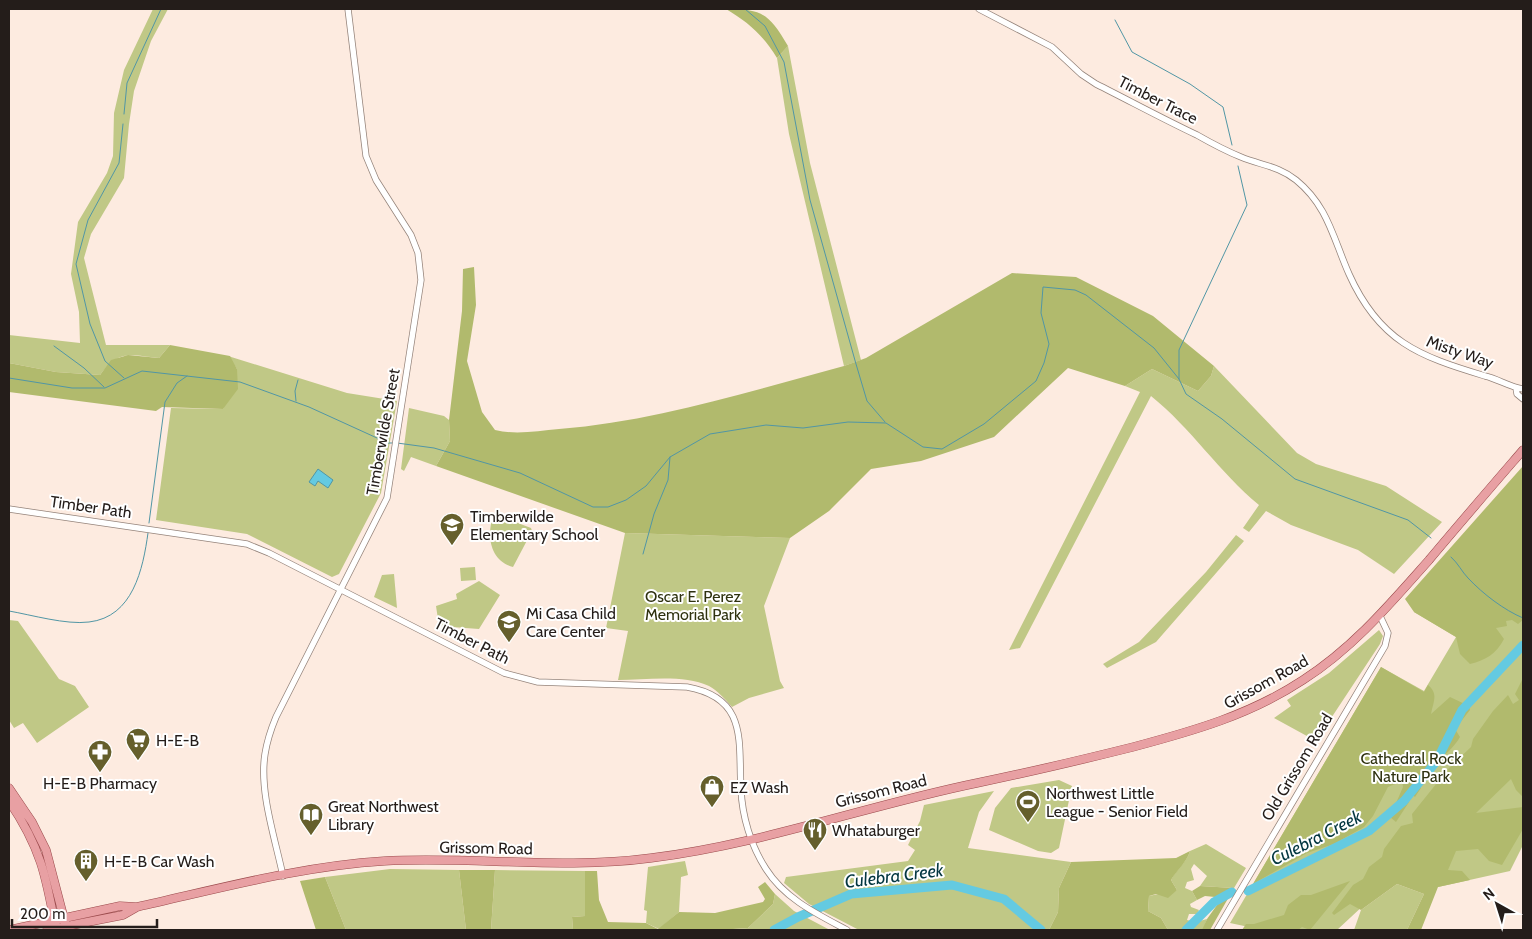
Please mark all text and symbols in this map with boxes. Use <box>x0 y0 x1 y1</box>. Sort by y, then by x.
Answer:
street label: Timber Trace <box>1115 72 1201 128</box>
street label: Misty Way <box>1424 332 1496 372</box>
street label: Timberwilde Street <box>362 367 404 497</box>
street label: Timber Path <box>49 492 133 522</box>
place label: Timberwilde Elementary School <box>470 507 598 544</box>
school or university icon: Timberwilde Elementary School <box>439 512 465 546</box>
park label: Oscar E. Perez Memorial Park <box>645 587 742 624</box>
place label: Mi Casa Child Care Center <box>526 604 616 641</box>
school or university icon: Mi Casa Child Care Center <box>496 609 522 643</box>
street label: Timber Path <box>431 614 513 668</box>
street label: Grissom Road <box>1221 651 1311 713</box>
street label: Old Grissom Road <box>1257 710 1337 824</box>
supermarket icon: H-E-B <box>125 727 151 761</box>
place label: H-E-B <box>156 731 200 750</box>
pharmacy icon: H-E-B Pharmacy <box>87 739 113 773</box>
park label: Cathedral Rock Nature Park <box>1360 749 1462 786</box>
street label: Grissom Road <box>833 770 929 812</box>
place label: H-E-B Pharmacy <box>43 774 157 793</box>
shop icon: EZ Wash <box>699 774 725 808</box>
place label: EZ Wash <box>730 778 789 797</box>
place label: Northwest Little League - Senior Field <box>1046 784 1188 821</box>
sports icon: Northwest Little League - Senior Field <box>1015 789 1041 823</box>
place label: Great Northwest Library <box>328 797 439 834</box>
library icon: Great Northwest Library <box>298 802 324 836</box>
water label: Culebra Creek <box>1267 805 1366 870</box>
restaurant icon: Whataburger <box>802 817 828 851</box>
place label: Whataburger <box>832 821 921 840</box>
street label: Grissom Road <box>439 838 533 858</box>
building icon: H-E-B Car Wash <box>73 848 99 882</box>
place label: H-E-B Car Wash <box>104 852 214 871</box>
water label: Culebra Creek <box>843 859 946 893</box>
north arrow <box>1472 879 1522 929</box>
text: N <box>1479 884 1498 904</box>
scale bar <box>12 896 158 928</box>
text: 200 m <box>20 905 65 923</box>

